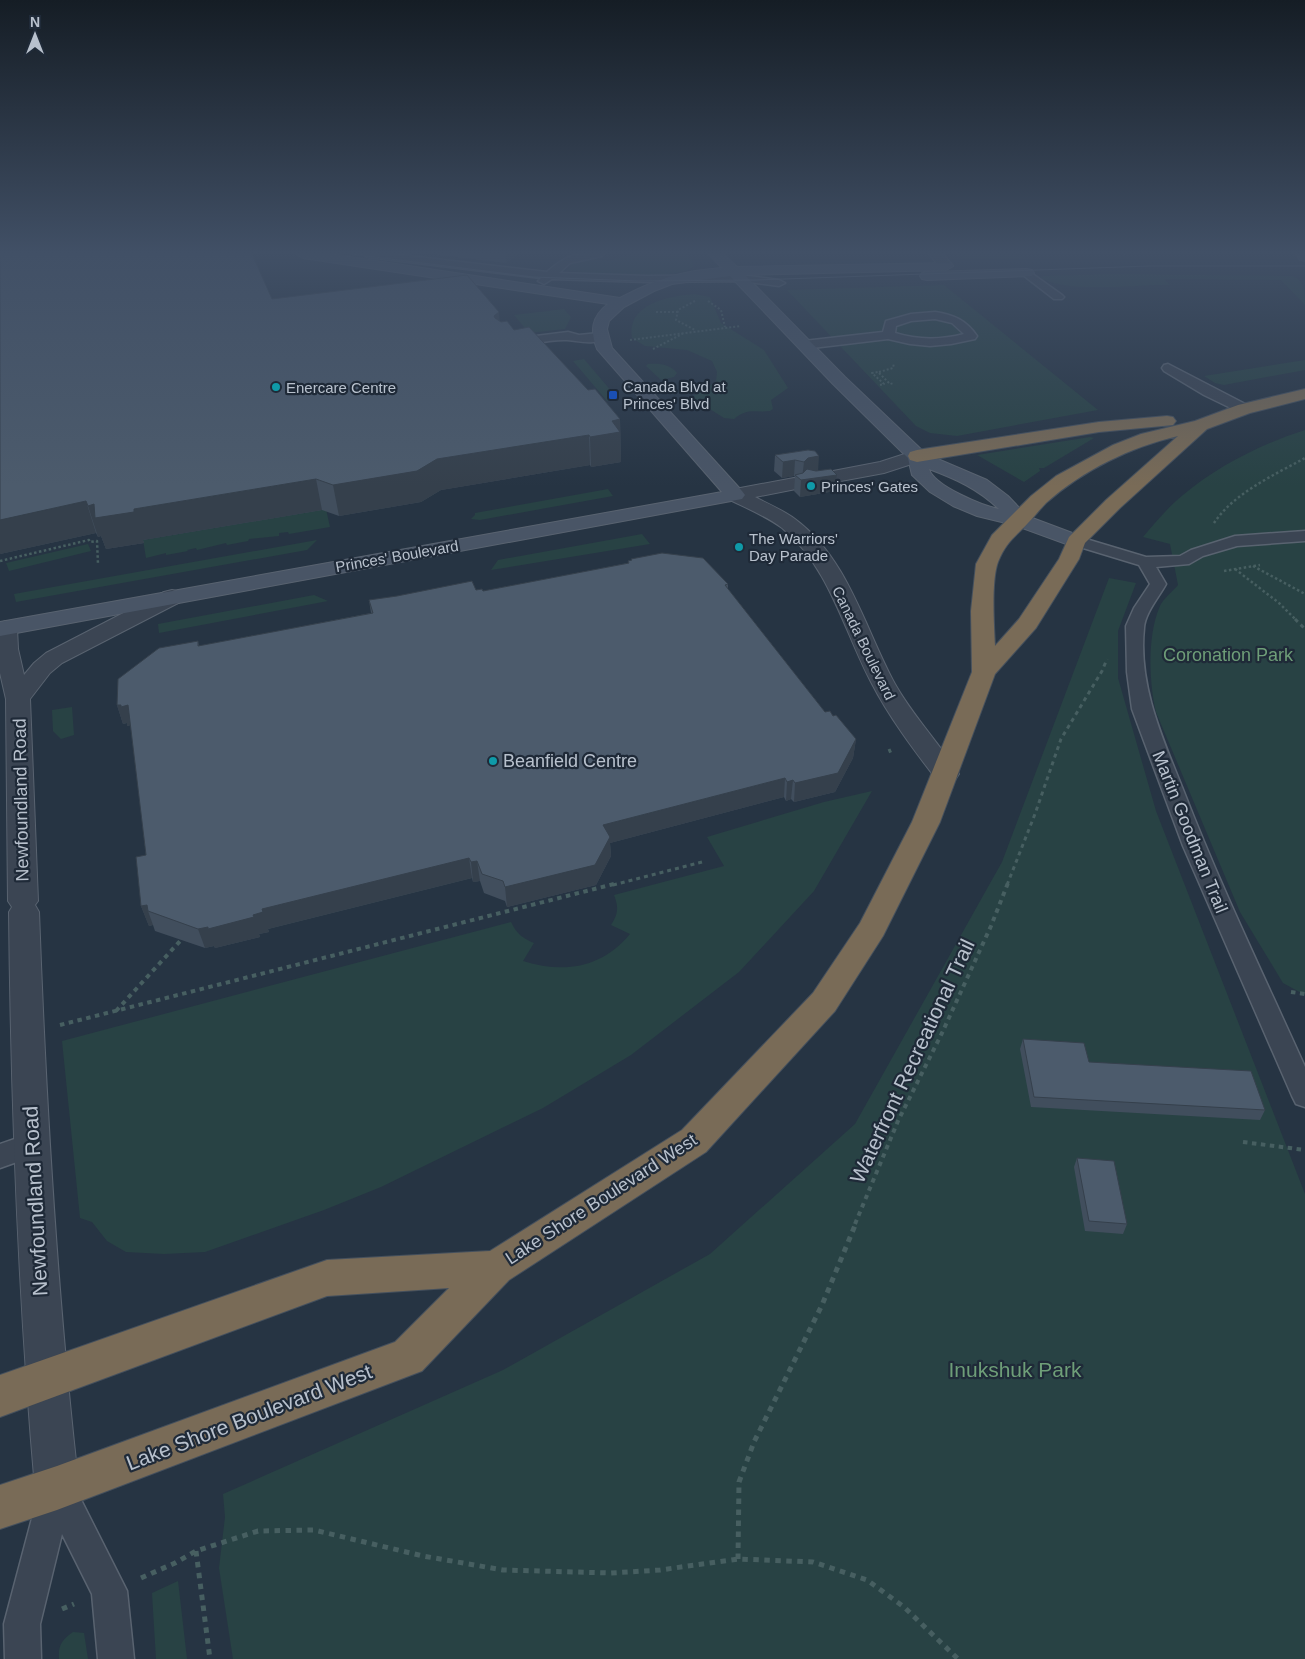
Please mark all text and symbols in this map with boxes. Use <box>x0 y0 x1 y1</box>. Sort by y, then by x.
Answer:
north arrow <box>10 10 60 60</box>
text: N <box>30 14 40 30</box>
place label: Canada Blvd at Princes' Blvd <box>623 378 726 412</box>
place label: Enercare Centre <box>286 379 396 396</box>
marker: Enercare Centre <box>270 381 282 393</box>
marker: Canada Blvd at Princes' Blvd <box>607 389 619 401</box>
place label: Princes' Gates <box>821 478 918 495</box>
marker: Princes' Gates <box>805 480 817 492</box>
place label: The Warriors' Day Parade <box>749 530 838 564</box>
street label: Princes' Boulevard <box>334 537 460 575</box>
marker: The Warriors' Day Parade <box>733 541 745 553</box>
street label: Canada Boulevard <box>829 583 899 703</box>
park label: Coronation Park <box>1163 645 1294 665</box>
street label: Newfoundland Road <box>10 718 32 882</box>
street label: Martin Goodman Trail <box>1148 748 1232 916</box>
place label: Beanfield Centre <box>503 751 637 771</box>
marker: Beanfield Centre <box>487 755 499 767</box>
street label: Waterfront Recreational Trail <box>845 935 979 1187</box>
street label: Newfoundland Road <box>19 1105 51 1297</box>
street label: Lake Shore Boulevard West <box>502 1130 700 1268</box>
park label: Inukshuk Park <box>948 1358 1082 1381</box>
street label: Lake Shore Boulevard West <box>123 1359 375 1475</box>

